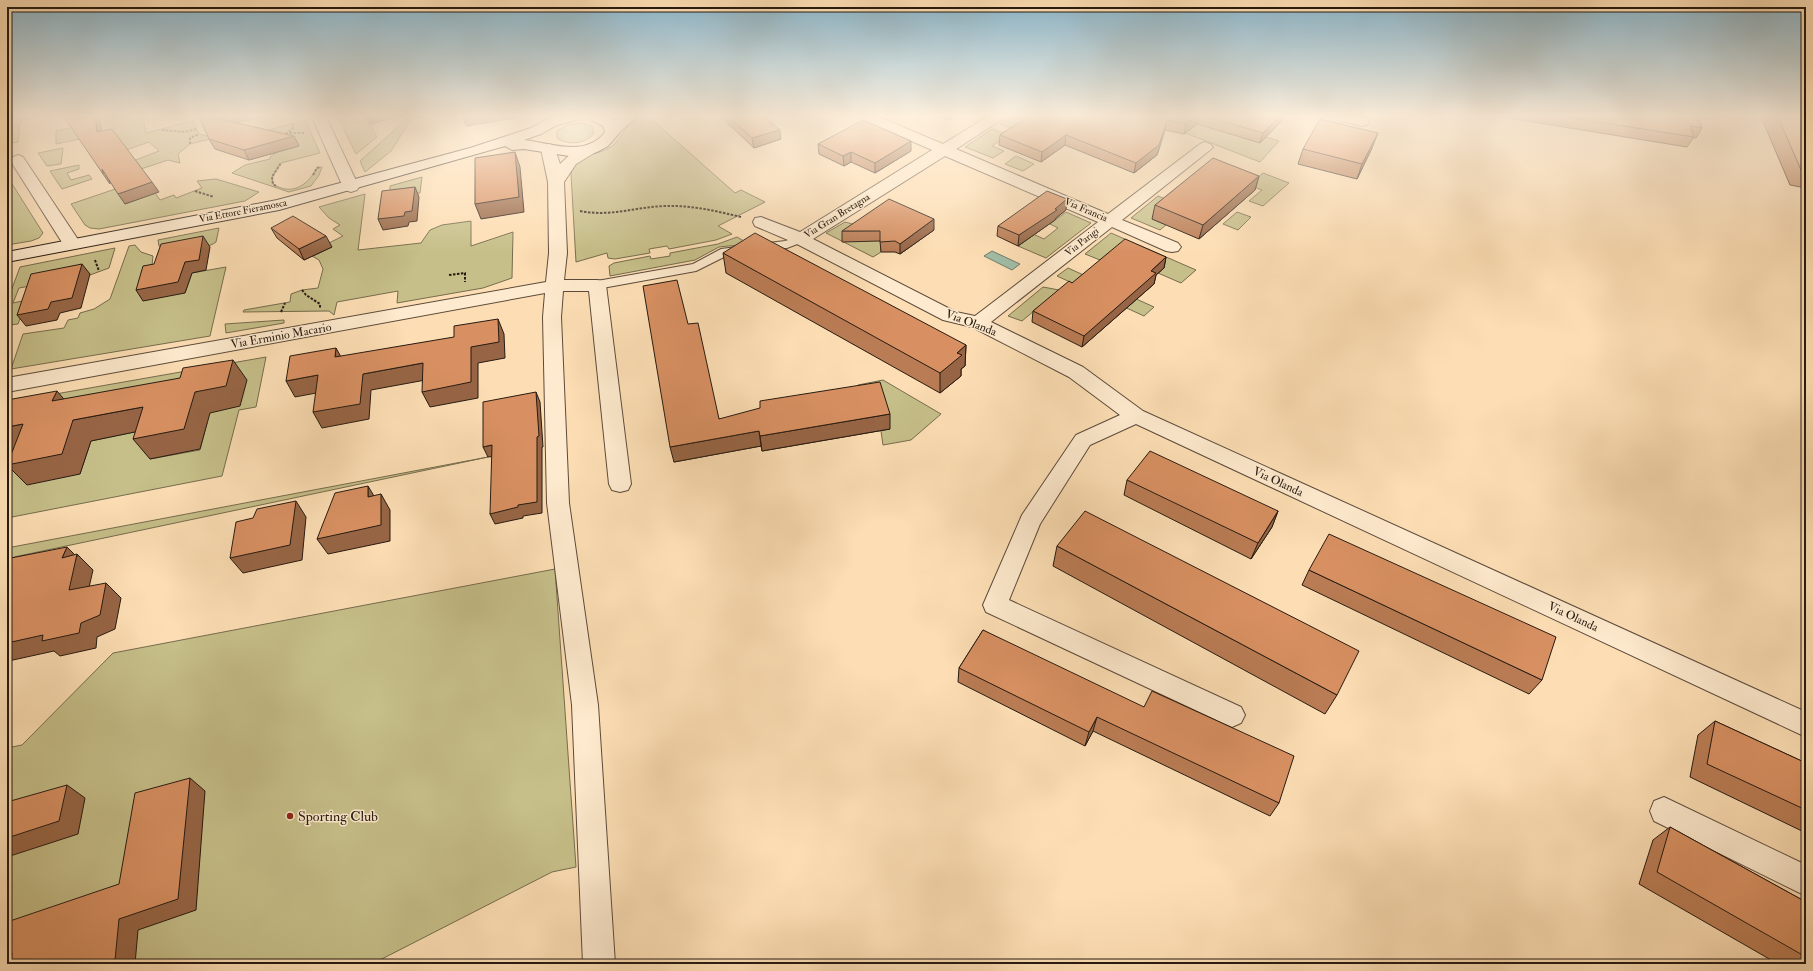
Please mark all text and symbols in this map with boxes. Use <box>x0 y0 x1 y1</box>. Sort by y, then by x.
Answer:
street label: Via Gran Bretagna <box>802 190 873 241</box>
street label: Via Ettore Fieramosca <box>198 196 289 225</box>
street label: Via Francia <box>1063 196 1110 225</box>
street label: Via Parigi <box>1063 225 1102 259</box>
street label: Via Olanda <box>943 306 1000 340</box>
street label: Via Erminio Macario <box>229 320 333 352</box>
street label: Via Olanda <box>1250 464 1307 501</box>
street label: Via Olanda <box>1545 599 1602 636</box>
place label: Sporting Club <box>298 808 378 826</box>
marker: Sporting Club <box>285 811 295 821</box>

